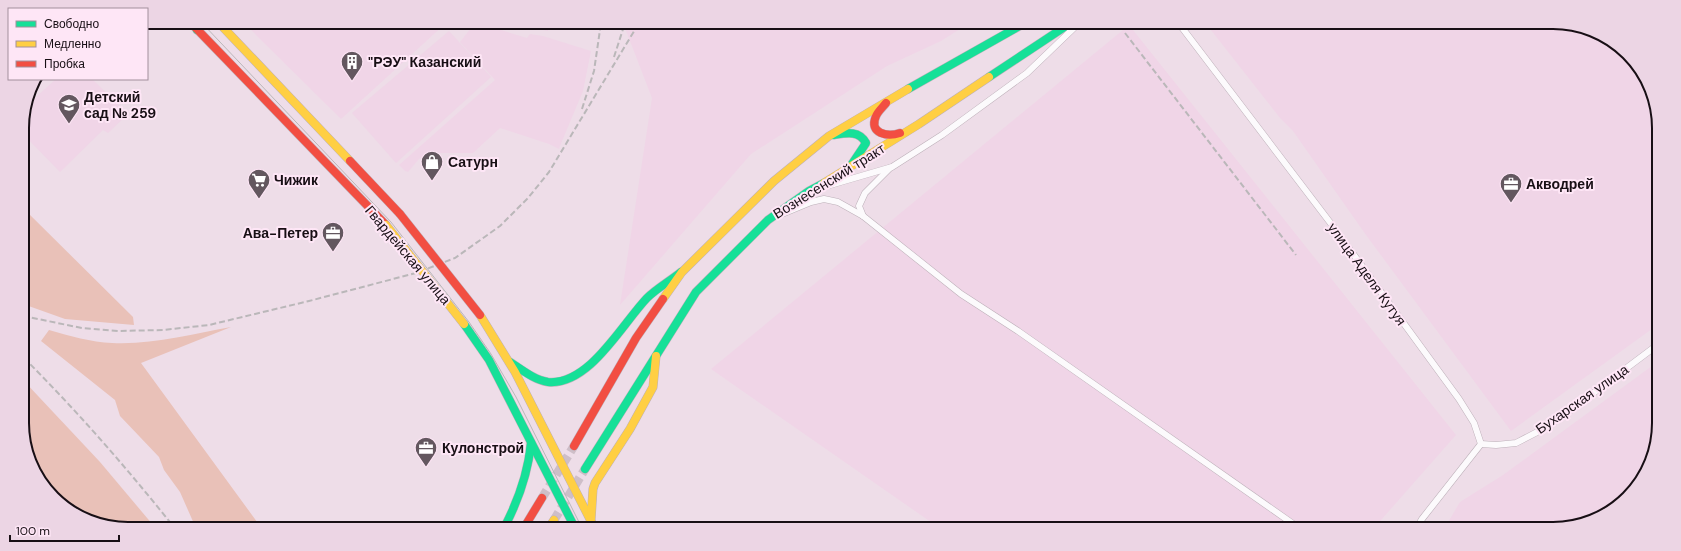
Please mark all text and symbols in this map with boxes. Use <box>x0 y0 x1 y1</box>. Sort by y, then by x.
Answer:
legend <box>8 8 148 80</box>
text: Свободно <box>44 16 99 32</box>
text: Медленно <box>44 36 101 52</box>
building icon: "РЭУ" Казанский <box>339 49 365 82</box>
place label: "РЭУ" Казанский <box>368 53 481 71</box>
text: Пробка <box>44 56 85 72</box>
place label: Детский сад № 259 <box>84 88 156 122</box>
school or university icon: Детский сад № 259 <box>56 92 82 125</box>
street label: Вознесенский тракт <box>770 139 889 223</box>
shop icon: Сатурн <box>419 149 445 182</box>
place label: Сатурн <box>448 153 498 171</box>
supermarket icon: Чижик <box>246 167 272 200</box>
place label: Чижик <box>274 171 319 189</box>
office icon: Акводрей <box>1498 171 1524 204</box>
place label: Акводрей <box>1526 175 1594 193</box>
street label: Гвардейская улица <box>361 202 455 308</box>
street label: улица Аделя Кутуя <box>1324 219 1410 329</box>
office icon: Ава-Петер <box>320 220 346 253</box>
place label: Ава-Петер <box>243 224 318 242</box>
street label: Бухарская улица <box>1532 360 1632 438</box>
office icon: Кулонстрой <box>413 435 439 468</box>
place label: Кулонстрой <box>442 439 524 457</box>
scale bar <box>10 517 119 543</box>
text: 100 m <box>16 523 50 539</box>

